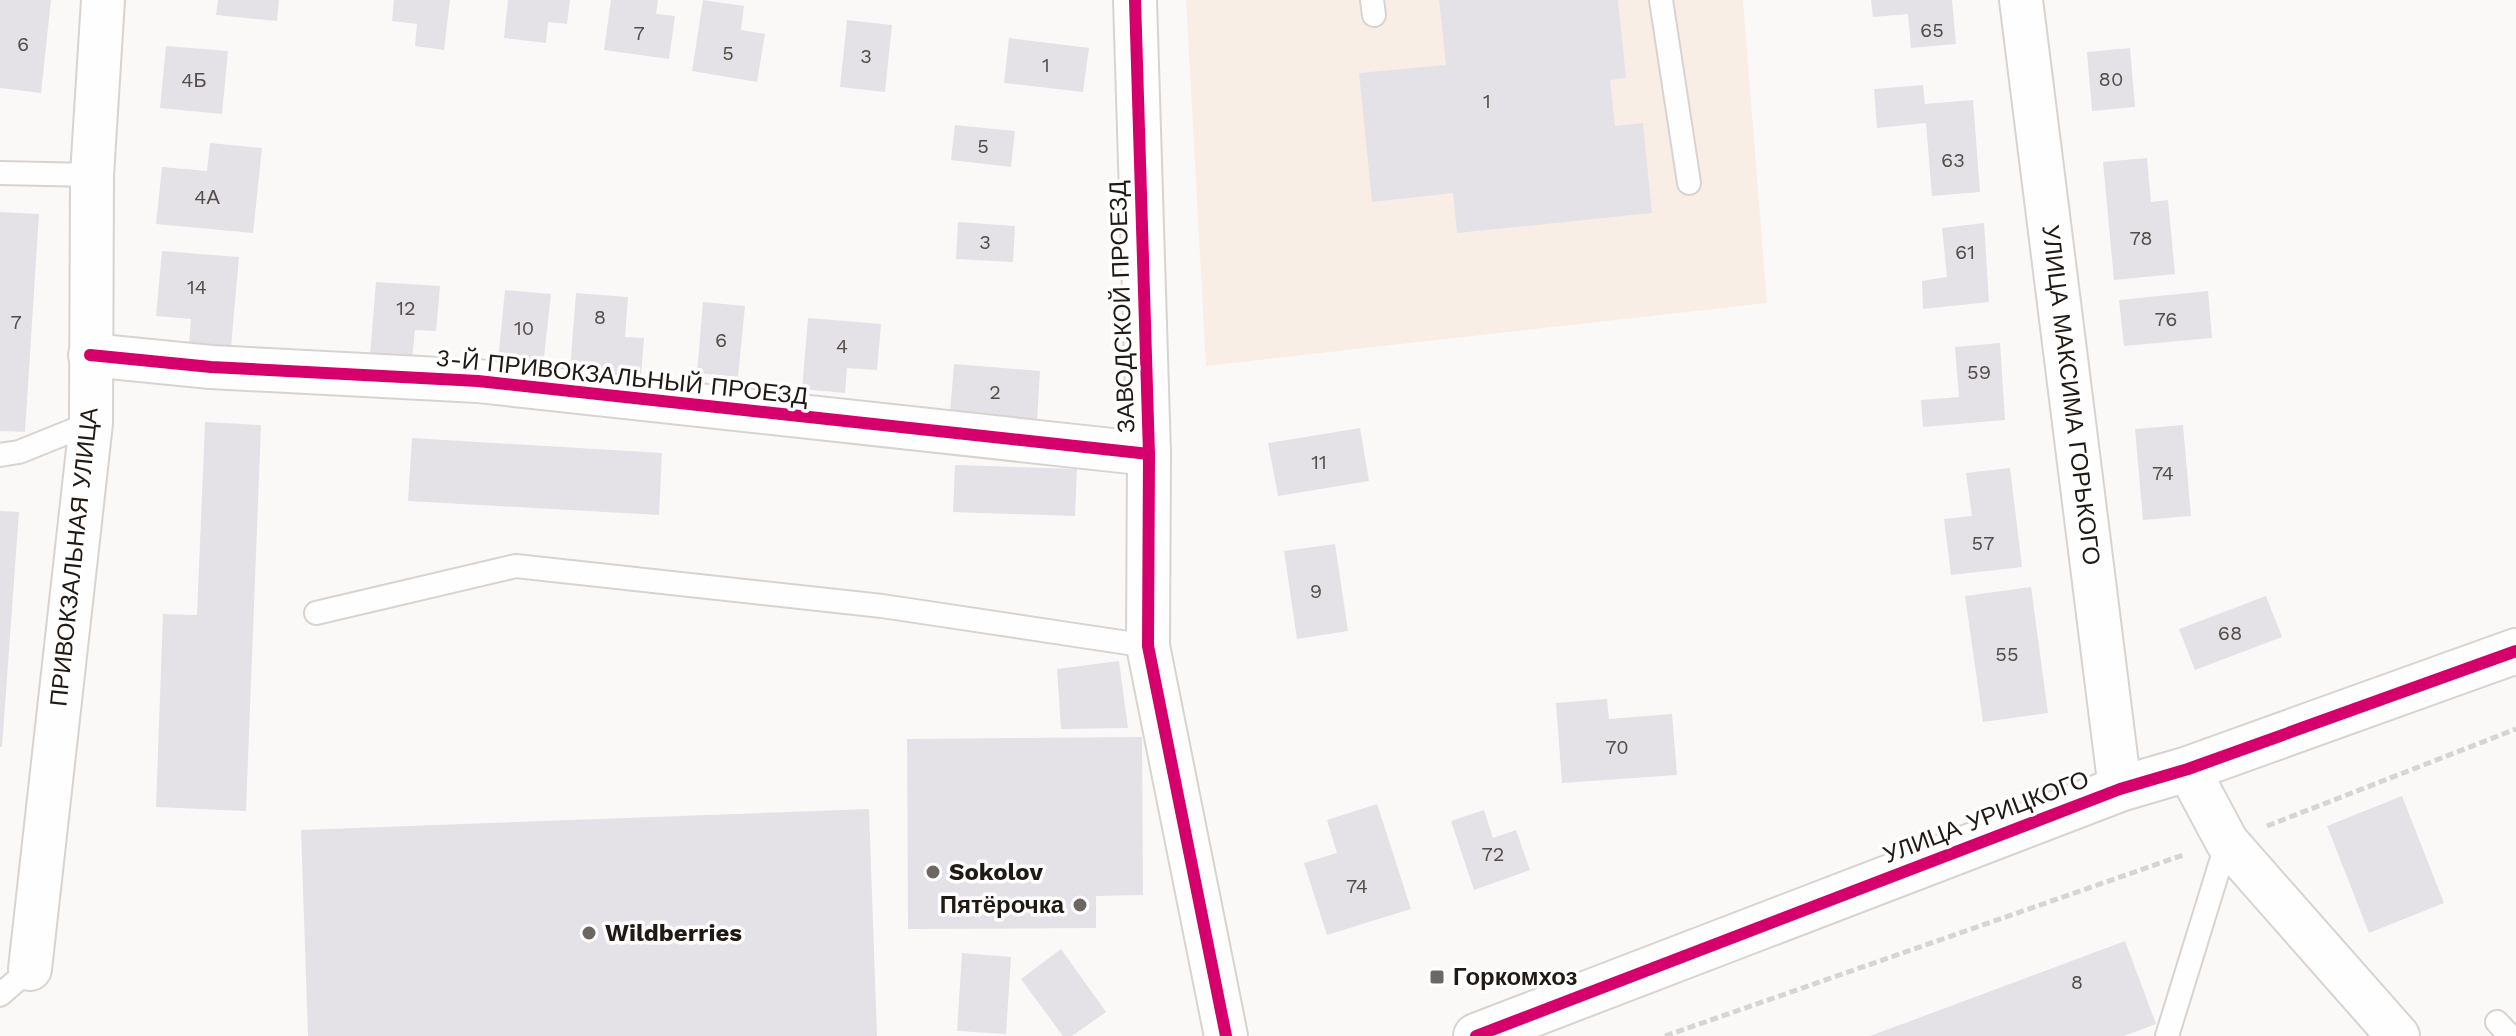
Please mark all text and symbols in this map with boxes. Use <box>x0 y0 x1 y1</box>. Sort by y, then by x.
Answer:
house number: 65 <box>1920 18 1944 42</box>
house number: 7 <box>633 21 645 45</box>
house number: 6 <box>17 32 29 56</box>
house number: 5 <box>722 41 734 65</box>
house number: 3 <box>860 44 872 68</box>
house number: 1 <box>1042 53 1050 77</box>
house number: 80 <box>2099 67 2123 91</box>
house number: 4Б <box>181 68 207 92</box>
house number: 1 <box>1483 89 1491 113</box>
house number: 5 <box>977 134 989 158</box>
house number: 63 <box>1941 148 1965 172</box>
street label: ЗАВОДСКОЙ ПРОЕЗД <box>1104 180 1140 434</box>
house number: 4А <box>194 185 220 209</box>
street label: УЛИЦА МАКСИМА ГОРЬКОГО <box>2036 223 2106 567</box>
house number: 78 <box>2129 226 2153 250</box>
house number: 3 <box>979 230 991 254</box>
house number: 61 <box>1955 240 1975 264</box>
house number: 14 <box>187 275 207 299</box>
house number: 12 <box>396 296 416 320</box>
house number: 8 <box>594 305 606 329</box>
house number: 76 <box>2155 307 2177 331</box>
house number: 7 <box>10 310 22 334</box>
house number: 10 <box>514 316 534 340</box>
house number: 6 <box>715 328 727 352</box>
house number: 4 <box>836 334 848 358</box>
street label: 3-Й ПРИВОКЗАЛЬНЫЙ ПРОЕЗД <box>435 344 809 410</box>
house number: 59 <box>1967 360 1991 384</box>
house number: 2 <box>989 380 1001 404</box>
street label: ПРИВОКЗАЛЬНАЯ УЛИЦА <box>44 406 104 708</box>
house number: 11 <box>1311 450 1327 474</box>
house number: 74 <box>2152 461 2174 485</box>
house number: 57 <box>1972 531 1994 555</box>
house number: 9 <box>1310 579 1322 603</box>
house number: 68 <box>2218 621 2242 645</box>
house number: 55 <box>1995 642 2019 666</box>
house number: 70 <box>1605 735 1629 759</box>
street label: УЛИЦА УРИЦКОГО <box>1879 765 2093 869</box>
house number: 72 <box>1482 842 1504 866</box>
place label: Sokolov <box>949 858 1044 886</box>
marker: Sokolov <box>924 863 942 881</box>
house number: 74 <box>1346 874 1368 898</box>
place label: Пятёрочка <box>940 891 1065 919</box>
marker: Пятёрочка <box>1071 896 1089 914</box>
place label: Wildberries <box>605 919 742 947</box>
marker: Wildberries <box>580 924 598 942</box>
place label: Горкомхоз <box>1453 963 1578 991</box>
marker: Горкомхоз <box>1428 968 1446 986</box>
house number: 8 <box>2071 970 2083 994</box>

